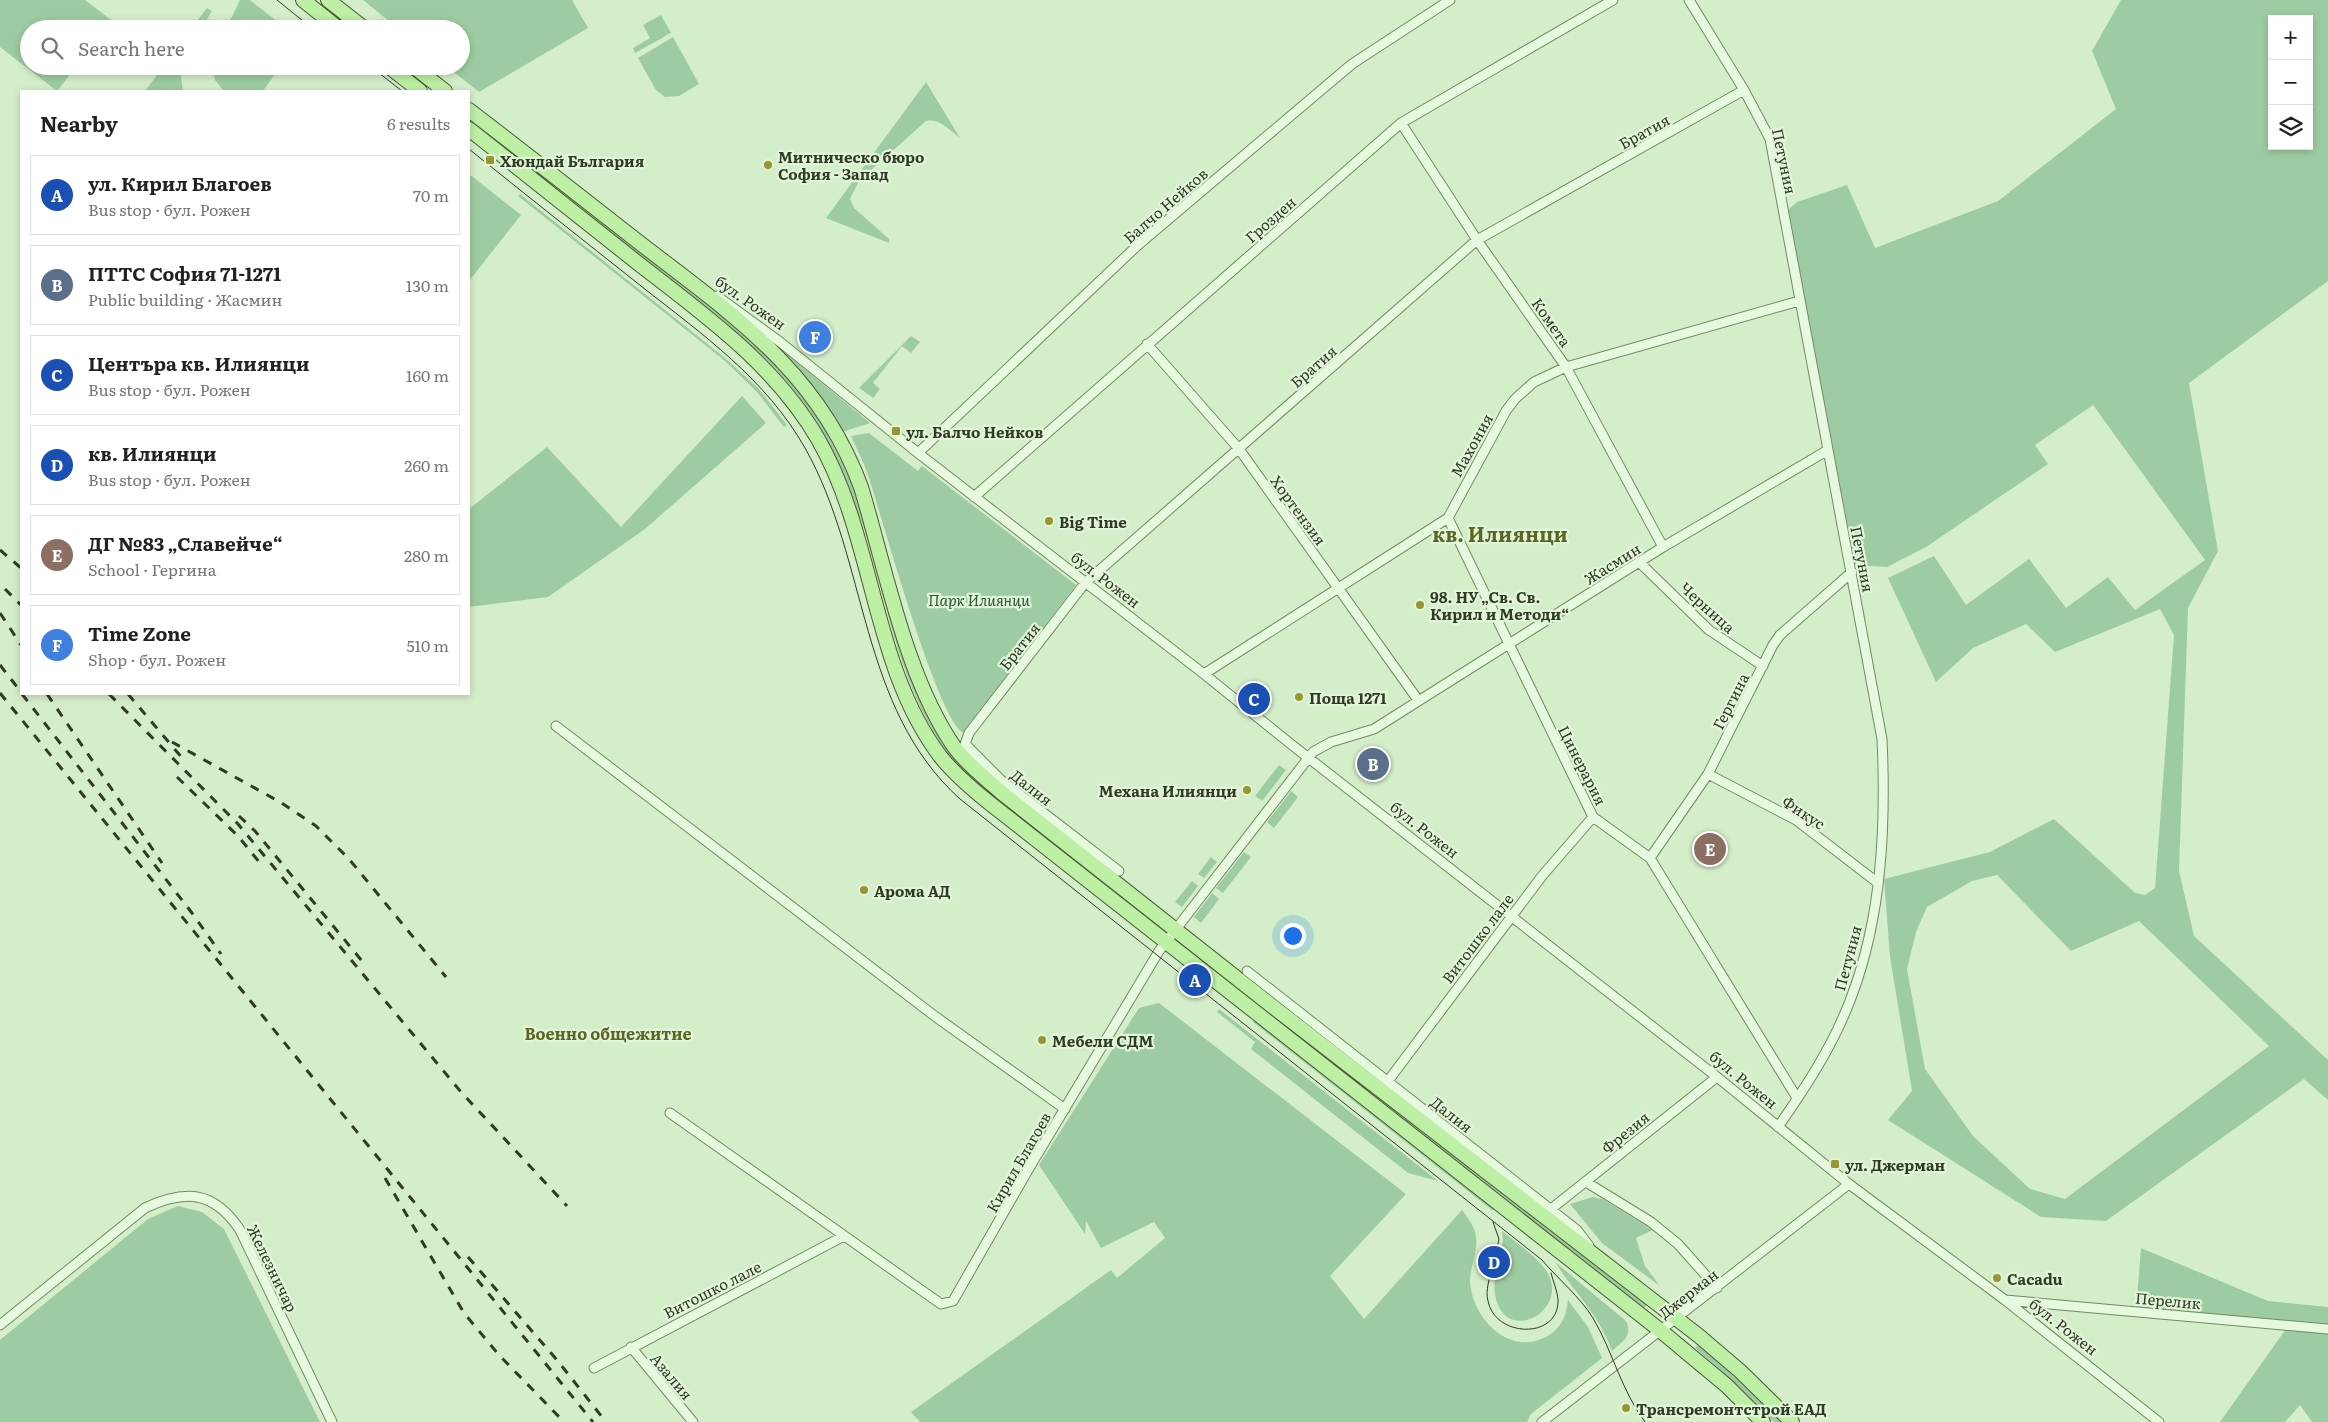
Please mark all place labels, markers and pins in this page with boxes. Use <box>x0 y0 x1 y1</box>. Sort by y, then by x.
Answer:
place label: Митническо бюро София - Запад <box>778 145 924 185</box>
place label: Хюндай България <box>500 149 645 172</box>
marker: Хюндай България <box>484 154 496 166</box>
marker: Митническо бюро София - Запад <box>762 159 774 171</box>
pin: F <box>799 318 831 356</box>
place label: ул. Балчо Нейков <box>906 420 1043 443</box>
marker: ул. Балчо Нейков <box>890 425 902 437</box>
place label: Big Time <box>1059 510 1127 533</box>
marker: Big Time <box>1043 515 1055 527</box>
place label: 98. НУ „Св. Св. Кирил и Методи“ <box>1430 585 1569 625</box>
marker: 98. НУ „Св. Св. Кирил и Методи“ <box>1414 599 1426 611</box>
pin: C <box>1238 680 1270 718</box>
place label: Поща 1271 <box>1309 686 1387 709</box>
marker: Поща 1271 <box>1293 691 1305 703</box>
pin: B <box>1357 745 1389 783</box>
place label: Механа Илиянци <box>1099 779 1237 802</box>
marker: Механа Илиянци <box>1241 784 1253 796</box>
pin: E <box>1694 830 1726 868</box>
place label: Арома АД <box>874 879 950 902</box>
marker: Арома АД <box>858 884 870 896</box>
pin: A <box>1179 961 1211 999</box>
place label: Мебели СДМ <box>1052 1029 1153 1052</box>
marker: Мебели СДМ <box>1036 1034 1048 1046</box>
place label: ул. Джерман <box>1845 1153 1946 1176</box>
marker: ул. Джерман <box>1829 1158 1841 1170</box>
pin: D <box>1478 1243 1510 1281</box>
place label: Cacadu <box>2007 1267 2063 1290</box>
marker: Cacadu <box>1991 1272 2003 1284</box>
place label: Трансремонтстрой ЕАД <box>1636 1397 1827 1420</box>
marker: Трансремонтстрой ЕАД <box>1620 1402 1632 1414</box>

